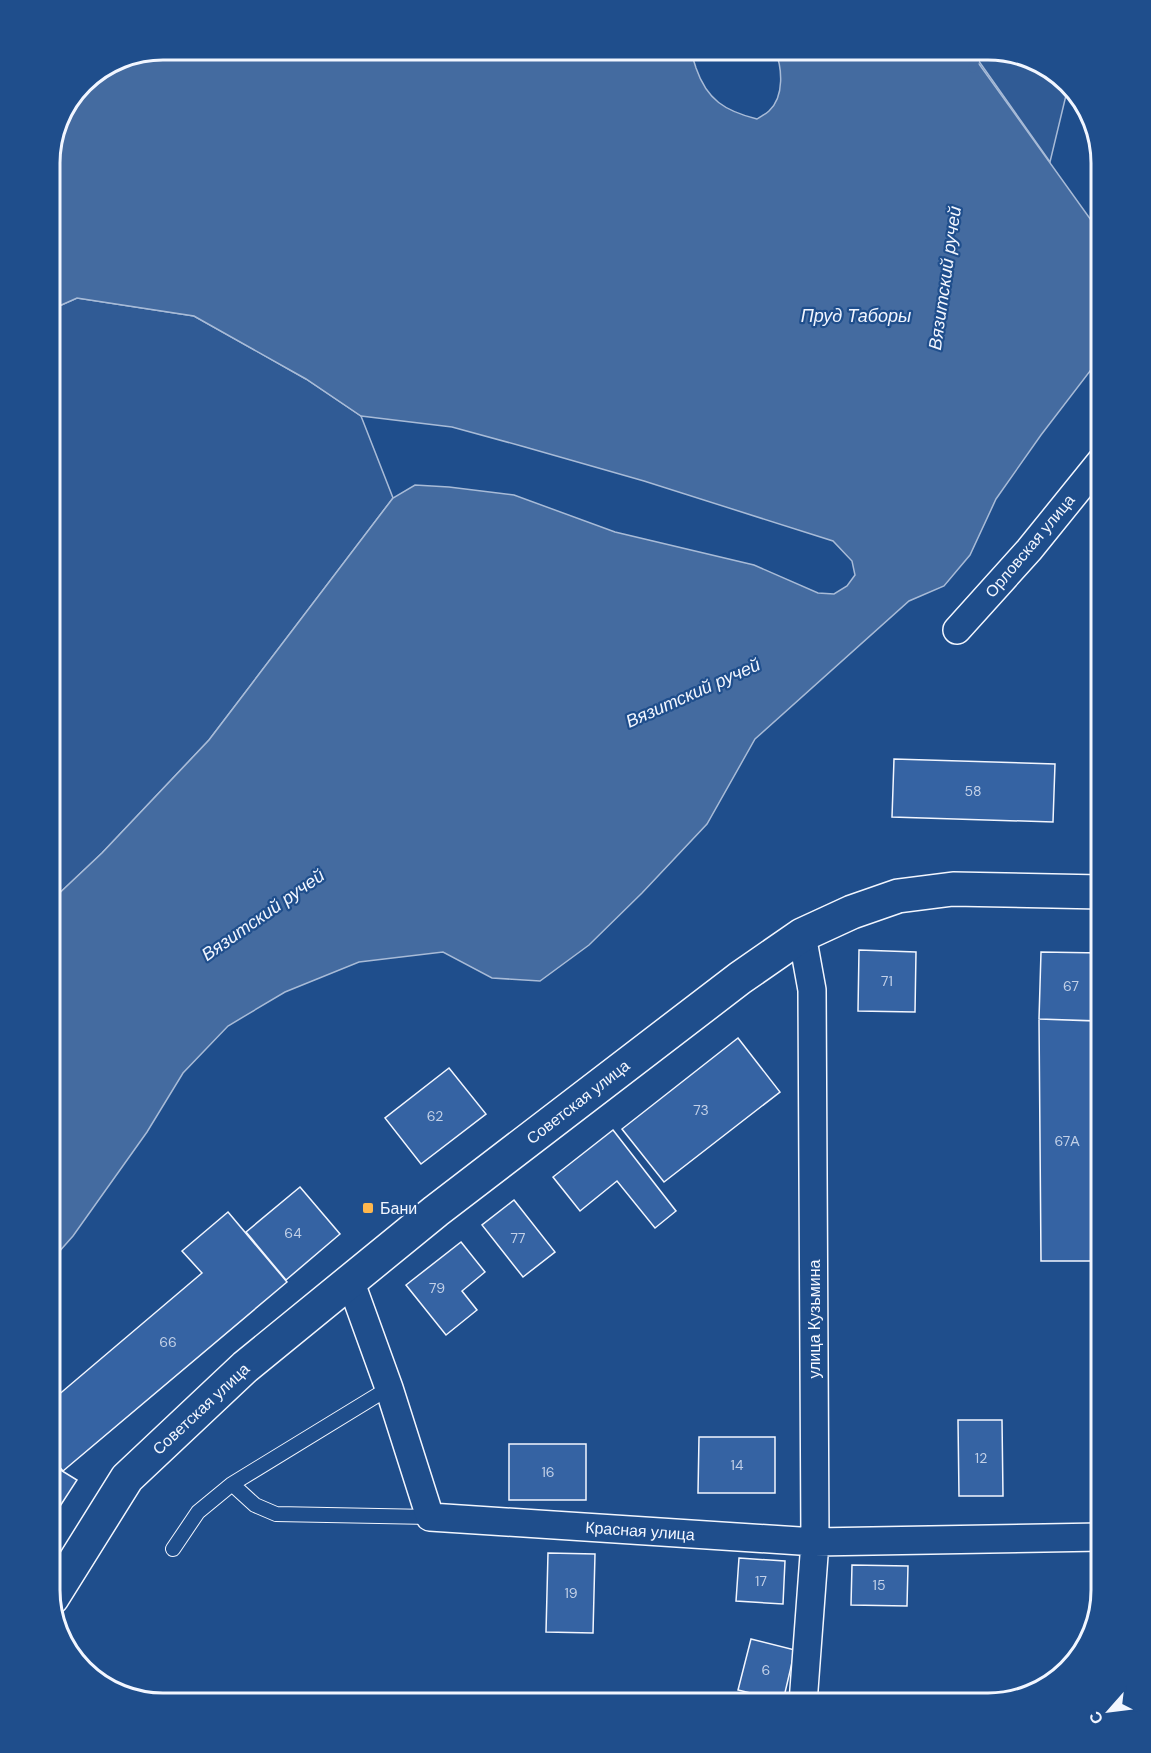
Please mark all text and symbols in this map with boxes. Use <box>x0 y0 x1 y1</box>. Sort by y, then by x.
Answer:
water label: Вязитский ручей <box>923 204 967 352</box>
water label: Пруд Таборы <box>801 304 911 328</box>
street label: Орловская улица <box>981 490 1079 602</box>
water label: Вязитский ручей <box>622 653 764 733</box>
house number: 58 <box>964 782 982 800</box>
water label: Вязитский ручей <box>197 864 329 966</box>
house number: 71 <box>881 972 893 990</box>
house number: 67 <box>1063 977 1079 995</box>
street label: Советская улица <box>522 1055 634 1149</box>
house number: 73 <box>693 1101 709 1119</box>
house number: 62 <box>427 1107 443 1125</box>
house number: 67А <box>1054 1132 1080 1150</box>
place label: Бани <box>380 1198 417 1219</box>
marker: Бани <box>361 1201 375 1215</box>
house number: 64 <box>284 1224 302 1242</box>
house number: 77 <box>511 1229 525 1247</box>
street label: улица Кузьмина <box>804 1259 825 1378</box>
house number: 79 <box>429 1279 445 1297</box>
house number: 66 <box>159 1333 177 1351</box>
street label: Советская улица <box>148 1358 254 1459</box>
house number: 12 <box>975 1449 987 1467</box>
house number: 14 <box>731 1456 744 1474</box>
house number: 16 <box>541 1463 555 1481</box>
street label: Красная улица <box>585 1517 696 1545</box>
house number: 17 <box>755 1572 767 1590</box>
house number: 15 <box>873 1576 885 1594</box>
house number: 19 <box>564 1584 578 1602</box>
house number: 6 <box>762 1661 770 1679</box>
north arrow <box>1079 1681 1139 1741</box>
text: С <box>1084 1707 1108 1728</box>

